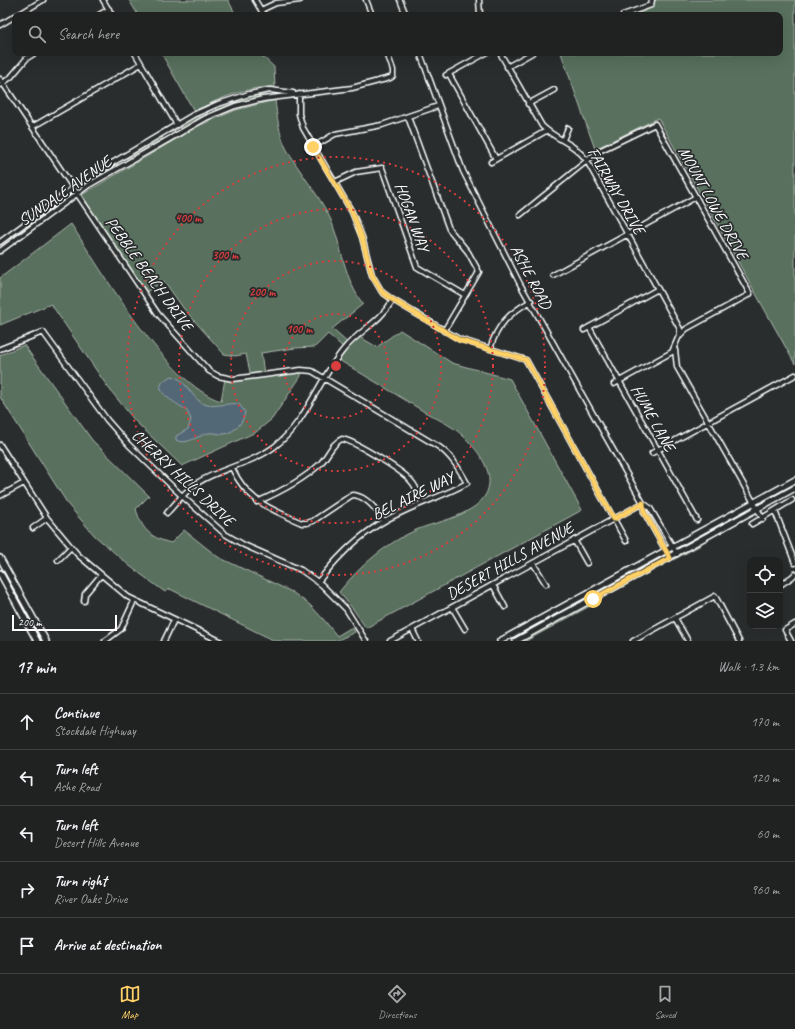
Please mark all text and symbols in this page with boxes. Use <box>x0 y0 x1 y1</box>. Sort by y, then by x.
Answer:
search box <box>12 12 783 56</box>
icon: search <box>26 23 48 45</box>
text: Search here <box>58 25 119 44</box>
route end <box>304 138 322 156</box>
street label: MOUNT LOWE DRIVE <box>674 143 753 265</box>
street label: FAIRWAY DRIVE <box>583 144 650 240</box>
street label: SUNDALE AVENUE <box>15 150 117 230</box>
street label: HOGAN WAY <box>390 180 435 257</box>
text: 400 m <box>175 210 202 226</box>
street label: PEBBLE BEACH DRIVE <box>101 213 198 337</box>
street label: ASHE ROAD <box>506 242 557 314</box>
text: 300 m <box>212 247 239 263</box>
text: 200 m <box>249 284 276 300</box>
text: 100 m <box>286 321 313 337</box>
centre of rings <box>329 359 343 373</box>
street label: HUME LANE <box>626 381 681 457</box>
street label: CHERRY HILLS DRIVE <box>128 425 240 532</box>
street label: BEL AIRE WAY <box>369 466 460 524</box>
street label: DESERT HILLS AVENUE <box>443 517 579 604</box>
map controls <box>747 557 783 629</box>
button: locate <box>747 557 783 593</box>
route start <box>584 590 602 608</box>
button: layers <box>747 593 783 629</box>
scale bar <box>12 613 117 632</box>
text: 200 m <box>18 615 42 629</box>
text: 17 min <box>16 657 56 678</box>
text: Walk · 1.3 km <box>718 659 779 675</box>
text: Continue <box>54 704 99 723</box>
icon: ahead <box>16 711 38 733</box>
text: 170 m <box>751 714 779 730</box>
text: Stockdale Highway <box>54 723 136 739</box>
text: Turn left <box>54 760 97 779</box>
icon: left <box>16 767 38 789</box>
text: 120 m <box>751 770 779 786</box>
text: Ashe Road <box>54 779 100 795</box>
text: Turn left <box>54 816 97 835</box>
icon: left <box>16 823 38 845</box>
text: 60 m <box>757 826 779 842</box>
text: Desert Hills Avenue <box>54 835 138 851</box>
text: Turn right <box>54 872 107 891</box>
icon: right <box>16 879 38 901</box>
text: 960 m <box>751 882 779 898</box>
text: River Oaks Drive <box>54 891 127 907</box>
icon: arrive <box>16 935 38 957</box>
text: Arrive at destination <box>54 936 161 955</box>
tab: Map <box>119 983 141 1021</box>
tab: Directions <box>378 983 417 1021</box>
tab: Saved <box>654 983 676 1021</box>

